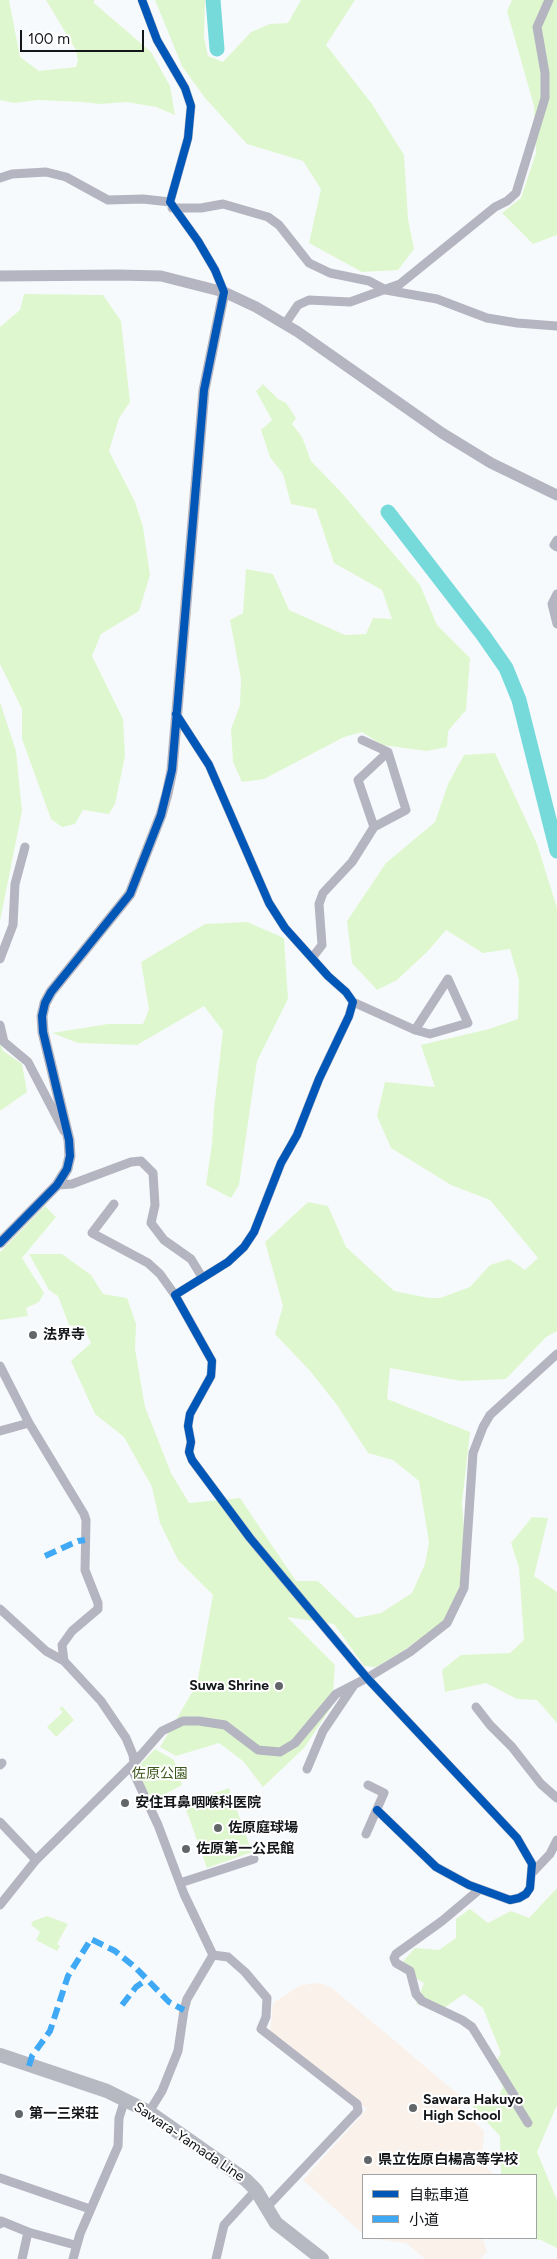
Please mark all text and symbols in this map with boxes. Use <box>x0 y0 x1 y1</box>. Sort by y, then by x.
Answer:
scale bar <box>22 20 146 52</box>
text: 100 m <box>28 30 70 48</box>
place label: 法界寺 <box>43 1327 85 1343</box>
marker: 法界寺 <box>27 1329 39 1341</box>
place label: Suwa Shrine <box>189 1678 269 1694</box>
marker: Suwa Shrine <box>273 1680 285 1692</box>
park label: 佐原公園 <box>132 1766 188 1782</box>
place label: 安住耳鼻咽喉科医院 <box>135 1795 261 1811</box>
marker: 安住耳鼻咽喉科医院 <box>119 1797 131 1809</box>
place label: 佐原庭球場 <box>228 1820 298 1836</box>
marker: 佐原庭球場 <box>212 1822 224 1834</box>
place label: 佐原第一公民館 <box>196 1841 294 1857</box>
marker: 佐原第一公民館 <box>180 1843 192 1855</box>
place label: Sawara Hakuyo High School <box>423 2092 523 2124</box>
street label: Sawara-Yamada Line <box>130 2099 248 2185</box>
marker: Sawara Hakuyo High School <box>407 2102 419 2114</box>
place label: 第一三栄荘 <box>29 2106 99 2122</box>
marker: 第一三栄荘 <box>13 2108 25 2120</box>
place label: 県立佐原白楊高等学校 <box>378 2152 518 2168</box>
marker: 県立佐原白楊高等学校 <box>362 2154 374 2166</box>
legend <box>362 2174 537 2239</box>
text: 自転車道 <box>409 2186 469 2204</box>
text: 小道 <box>409 2211 439 2229</box>

